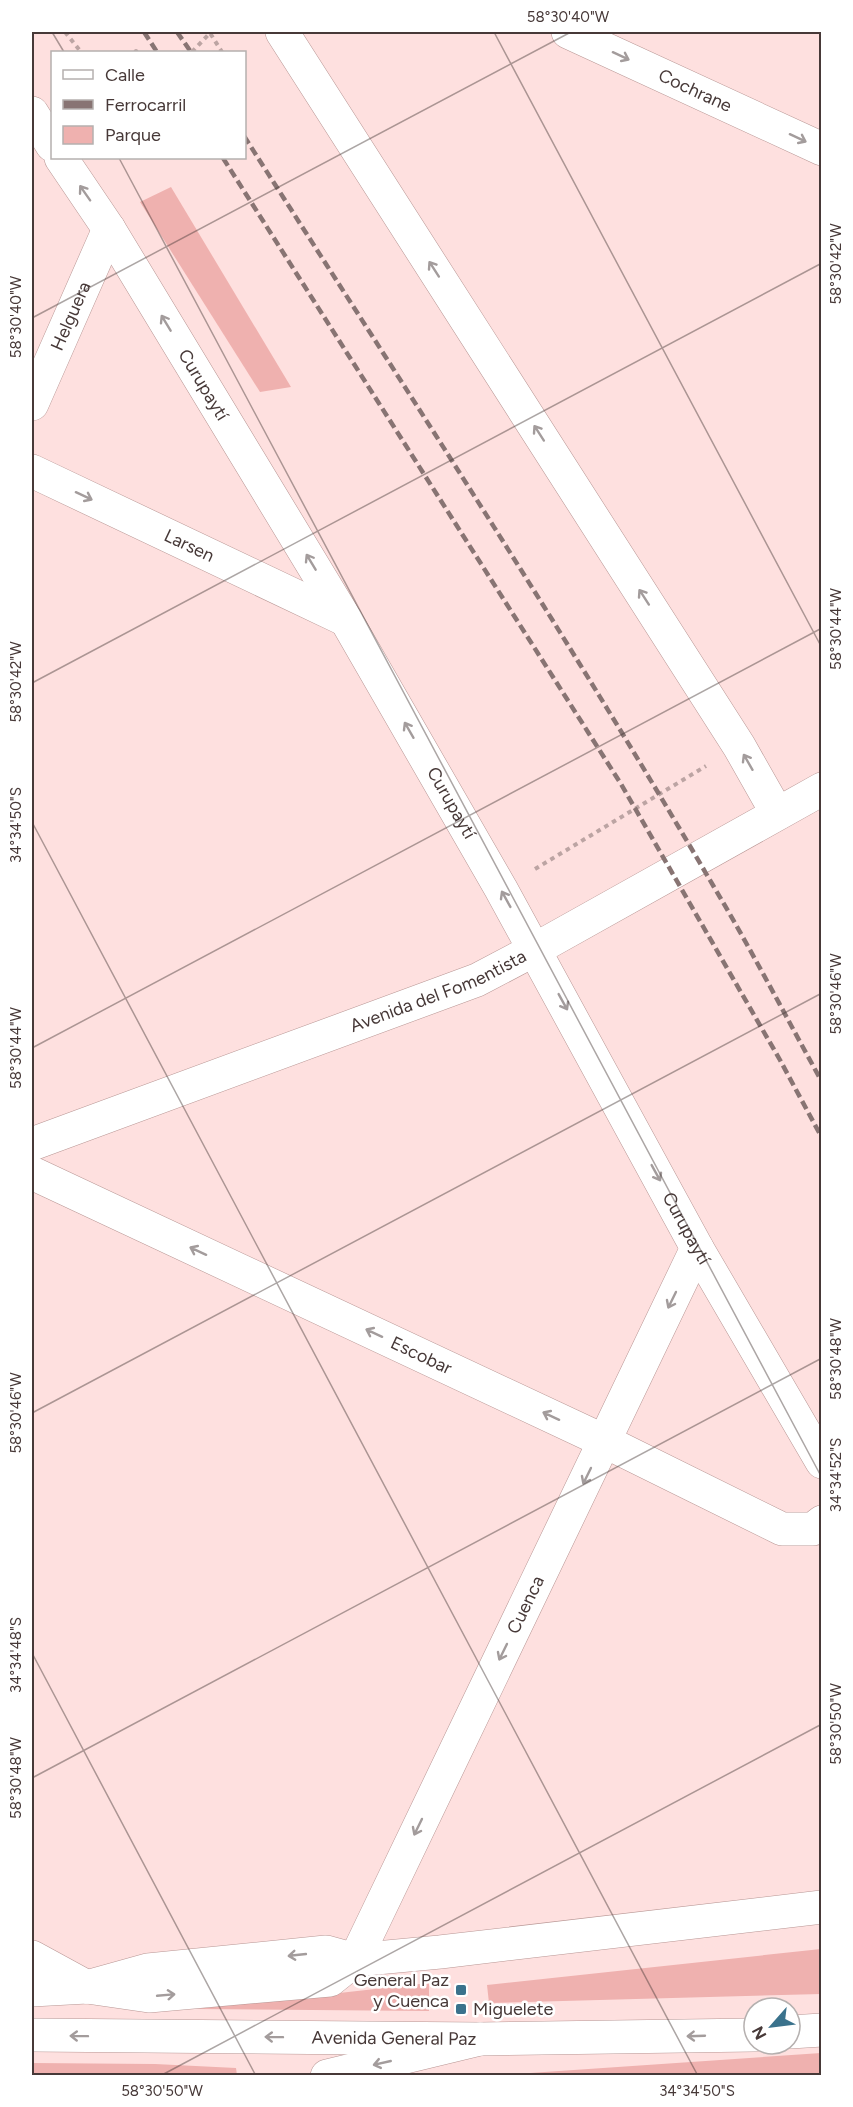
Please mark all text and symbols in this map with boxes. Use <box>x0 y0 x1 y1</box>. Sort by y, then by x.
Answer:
text: 58°30'40"W <box>527 8 610 26</box>
legend <box>51 51 246 159</box>
one-way arrow <box>612 51 630 62</box>
text: Calle <box>105 64 145 86</box>
street label: Cochrane <box>655 64 736 117</box>
text: Ferrocarril <box>105 94 186 116</box>
text: Parque <box>105 124 161 146</box>
one-way arrow <box>789 132 807 144</box>
one-way arrow <box>79 186 91 202</box>
text: 58°30'42"W <box>827 223 845 305</box>
one-way arrow <box>427 260 440 277</box>
text: 58°30'40"W <box>7 275 25 358</box>
street label: Helguera <box>46 278 95 354</box>
one-way arrow <box>160 315 172 332</box>
street label: Curupaytí <box>174 345 234 425</box>
one-way arrow <box>532 425 544 442</box>
one-way arrow <box>75 490 93 502</box>
street label: Larsen <box>161 524 218 567</box>
one-way arrow <box>304 554 316 571</box>
text: 58°30'44"W <box>827 587 845 670</box>
one-way arrow <box>637 589 649 606</box>
text: 58°30'42"W <box>7 641 25 723</box>
one-way arrow <box>403 722 415 739</box>
one-way arrow <box>742 754 754 771</box>
street label: Curupaytí <box>422 763 481 843</box>
text: 34°34'50"S <box>7 787 25 863</box>
one-way arrow <box>500 891 512 908</box>
street label: Avenida del Fomentista <box>347 945 530 1037</box>
text: 58°30'46"W <box>827 953 845 1035</box>
one-way arrow <box>558 992 569 1010</box>
text: 58°30'44"W <box>7 1006 25 1089</box>
one-way arrow <box>651 1163 662 1181</box>
street label: Curupaytí <box>658 1188 716 1269</box>
one-way arrow <box>189 1244 207 1256</box>
one-way arrow <box>665 1291 677 1309</box>
text: 58°30'48"W <box>827 1317 845 1400</box>
one-way arrow <box>366 1327 384 1339</box>
street label: Escobar <box>387 1332 456 1379</box>
text: 58°30'46"W <box>7 1372 25 1454</box>
one-way arrow <box>542 1410 560 1422</box>
text: 34°34'52"S <box>827 1438 845 1512</box>
one-way arrow <box>581 1466 593 1484</box>
street label: Cuenca <box>502 1572 549 1637</box>
text: 34°34'48"S <box>7 1617 25 1693</box>
one-way arrow <box>496 1642 508 1660</box>
text: 58°30'50"W <box>827 1683 845 1765</box>
text: 58°30'48"W <box>7 1736 25 1819</box>
one-way arrow <box>412 1818 424 1836</box>
one-way arrow <box>288 1950 308 1961</box>
place label: General Paz y Cuenca <box>354 1969 449 2012</box>
marker: General Paz y Cuenca <box>454 1983 468 1997</box>
one-way arrow <box>155 1989 175 2000</box>
north arrow <box>742 1996 802 2056</box>
place label: Miguelete <box>473 1998 553 2020</box>
marker: Miguelete <box>454 2002 468 2016</box>
text: N <box>748 2023 770 2043</box>
street label: Avenida General Paz <box>312 2026 477 2050</box>
one-way arrow <box>70 2030 90 2042</box>
one-way arrow <box>686 2031 706 2042</box>
one-way arrow <box>265 2032 285 2043</box>
one-way arrow <box>373 2057 392 2069</box>
text: 58°30'50"W <box>121 2082 203 2100</box>
text: 34°34'50"S <box>659 2082 735 2100</box>

